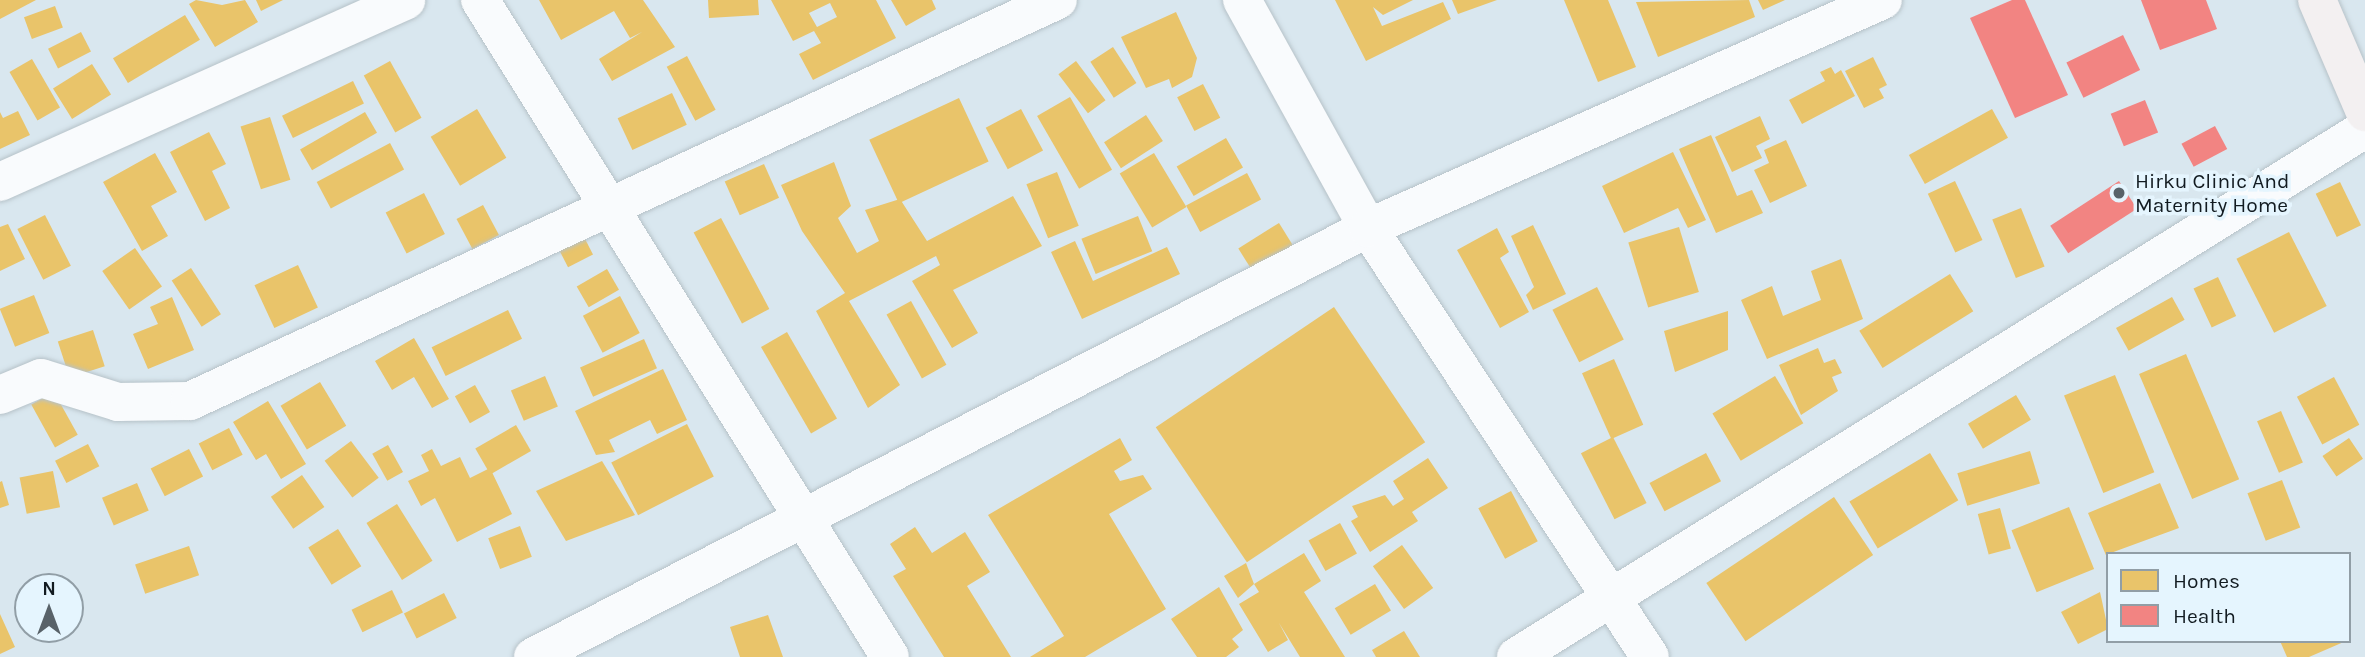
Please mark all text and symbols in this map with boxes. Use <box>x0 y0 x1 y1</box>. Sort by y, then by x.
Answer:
place label: Hirku Clinic And Maternity Home <box>2135 168 2289 218</box>
marker: Hirku Clinic And Maternity Home <box>2109 183 2129 203</box>
legend <box>2106 552 2351 643</box>
text: Homes <box>2173 569 2240 593</box>
north arrow <box>14 573 84 643</box>
text: N <box>42 578 56 600</box>
text: Health <box>2173 604 2236 628</box>

